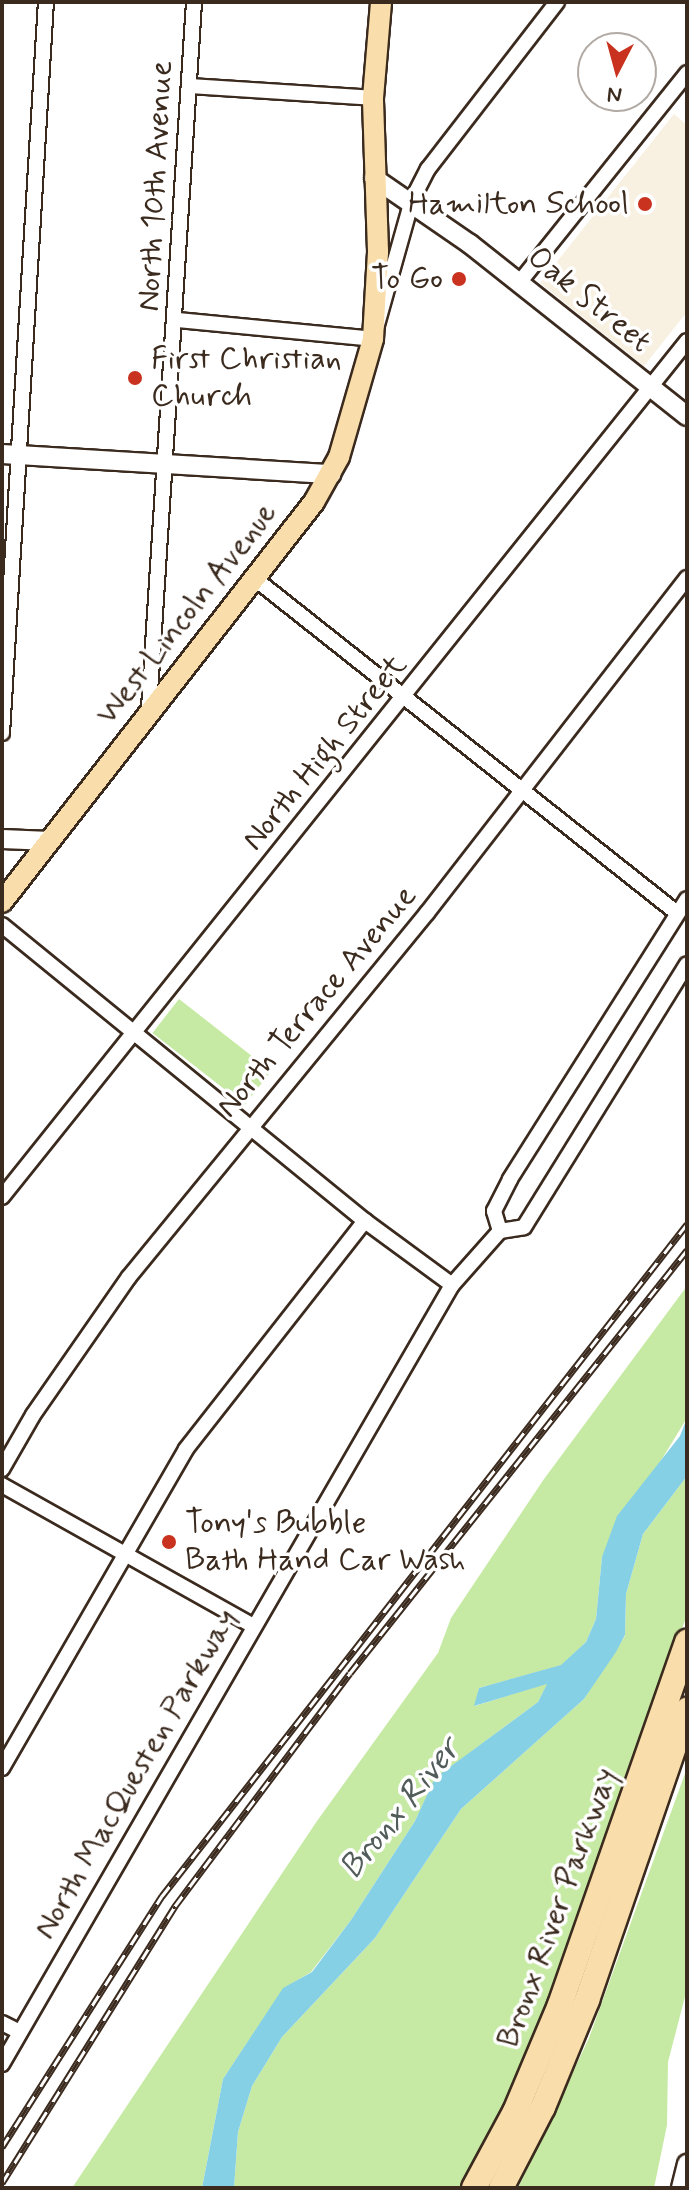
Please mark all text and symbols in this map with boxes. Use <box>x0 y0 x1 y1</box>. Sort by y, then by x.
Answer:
north arrow <box>577 32 657 112</box>
street label: North 10th Avenue <box>130 59 182 313</box>
text: N <box>606 79 623 109</box>
place label: Hamilton School <box>408 185 629 223</box>
marker: Hamilton School <box>636 195 654 213</box>
street label: Oak Street <box>517 237 661 363</box>
place label: To Go <box>371 260 443 298</box>
marker: To Go <box>450 270 468 288</box>
place label: First Christian Church <box>151 341 342 416</box>
marker: First Christian Church <box>126 369 144 387</box>
street label: West Lincoln Avenue <box>86 492 288 736</box>
street label: North High Street <box>234 647 416 859</box>
street label: North Terrace Avenue <box>209 878 425 1126</box>
place label: Tony's Bubble Bath Hand Car Wash <box>185 1505 471 1580</box>
marker: Tony's Bubble Bath Hand Car Wash <box>160 1533 178 1551</box>
street label: North MacQuesten Parkway <box>26 1603 246 1945</box>
water label: Bronx River <box>331 1731 469 1887</box>
street label: Bronx River Parkway <box>491 1768 625 2048</box>

